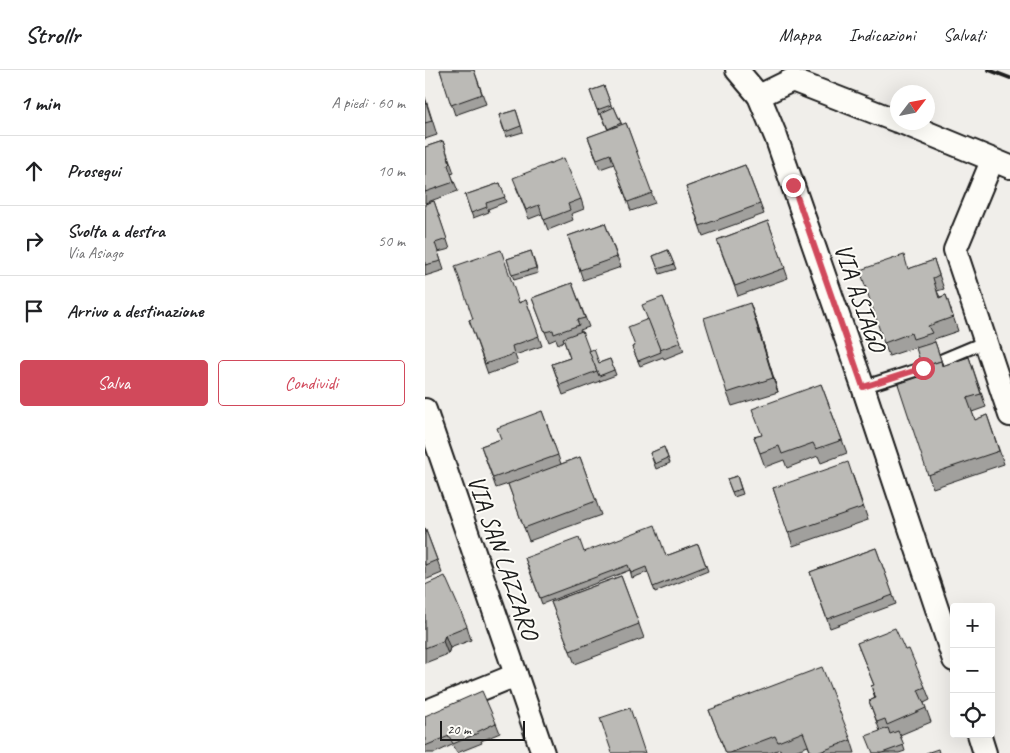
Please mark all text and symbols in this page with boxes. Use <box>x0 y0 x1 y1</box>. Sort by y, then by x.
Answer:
text: Strollr <box>25 20 80 50</box>
text: Mappa <box>779 24 821 46</box>
text: Indicazioni <box>849 24 915 46</box>
text: Salvati <box>943 24 985 46</box>
north arrow <box>890 85 935 130</box>
text: 1 min <box>20 90 60 116</box>
text: A piedi · 60 m <box>332 93 405 113</box>
icon: ahead <box>20 157 48 185</box>
text: Prosegui <box>67 159 120 183</box>
text: 10 m <box>378 161 405 181</box>
route end <box>782 174 805 197</box>
text: Svolta a destra <box>67 219 165 243</box>
icon: right <box>20 227 48 255</box>
text: 50 m <box>378 231 405 251</box>
street label: VIA ASIAGO <box>827 239 894 358</box>
text: Via Asiago <box>67 243 123 263</box>
icon: arrive <box>20 297 48 325</box>
text: Arrivo a destinazione <box>67 299 203 323</box>
route start <box>912 357 935 380</box>
button: Salva <box>20 360 208 406</box>
button: Condividi <box>218 360 405 406</box>
street label: VIA SAN LAZZARO <box>460 471 547 646</box>
map controls <box>950 603 995 738</box>
button: + <box>950 603 995 648</box>
button: − <box>950 648 995 693</box>
button: locate <box>950 693 995 738</box>
scale bar <box>440 718 525 741</box>
text: 20 m <box>447 721 471 738</box>

